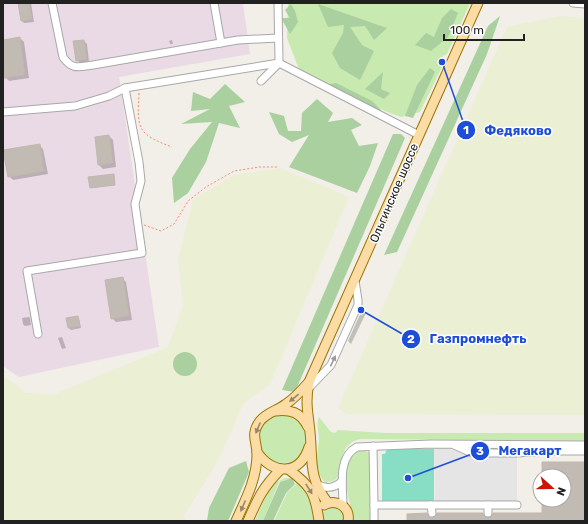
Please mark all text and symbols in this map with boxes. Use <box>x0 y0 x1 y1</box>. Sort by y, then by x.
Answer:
scale bar <box>444 16 524 42</box>
text: 100 m <box>450 23 484 37</box>
callout: Федяково <box>456 118 559 143</box>
text: 1 <box>463 123 469 137</box>
text: Федяково <box>484 123 552 138</box>
street label: Ольгинское шоссе <box>367 141 421 245</box>
callout: Газпромнефть <box>401 326 534 351</box>
text: Газпромнефть <box>430 331 526 346</box>
text: 2 <box>407 332 415 346</box>
one-way arrow <box>330 355 336 366</box>
one-way arrow <box>288 394 299 403</box>
one-way arrow <box>254 422 260 434</box>
callout: Мегакарт <box>470 438 569 463</box>
text: Мегакарт <box>499 443 562 458</box>
text: 3 <box>476 444 484 458</box>
north arrow <box>532 468 572 508</box>
one-way arrow <box>306 483 313 495</box>
text: N <box>553 485 568 498</box>
one-way arrow <box>240 500 246 511</box>

